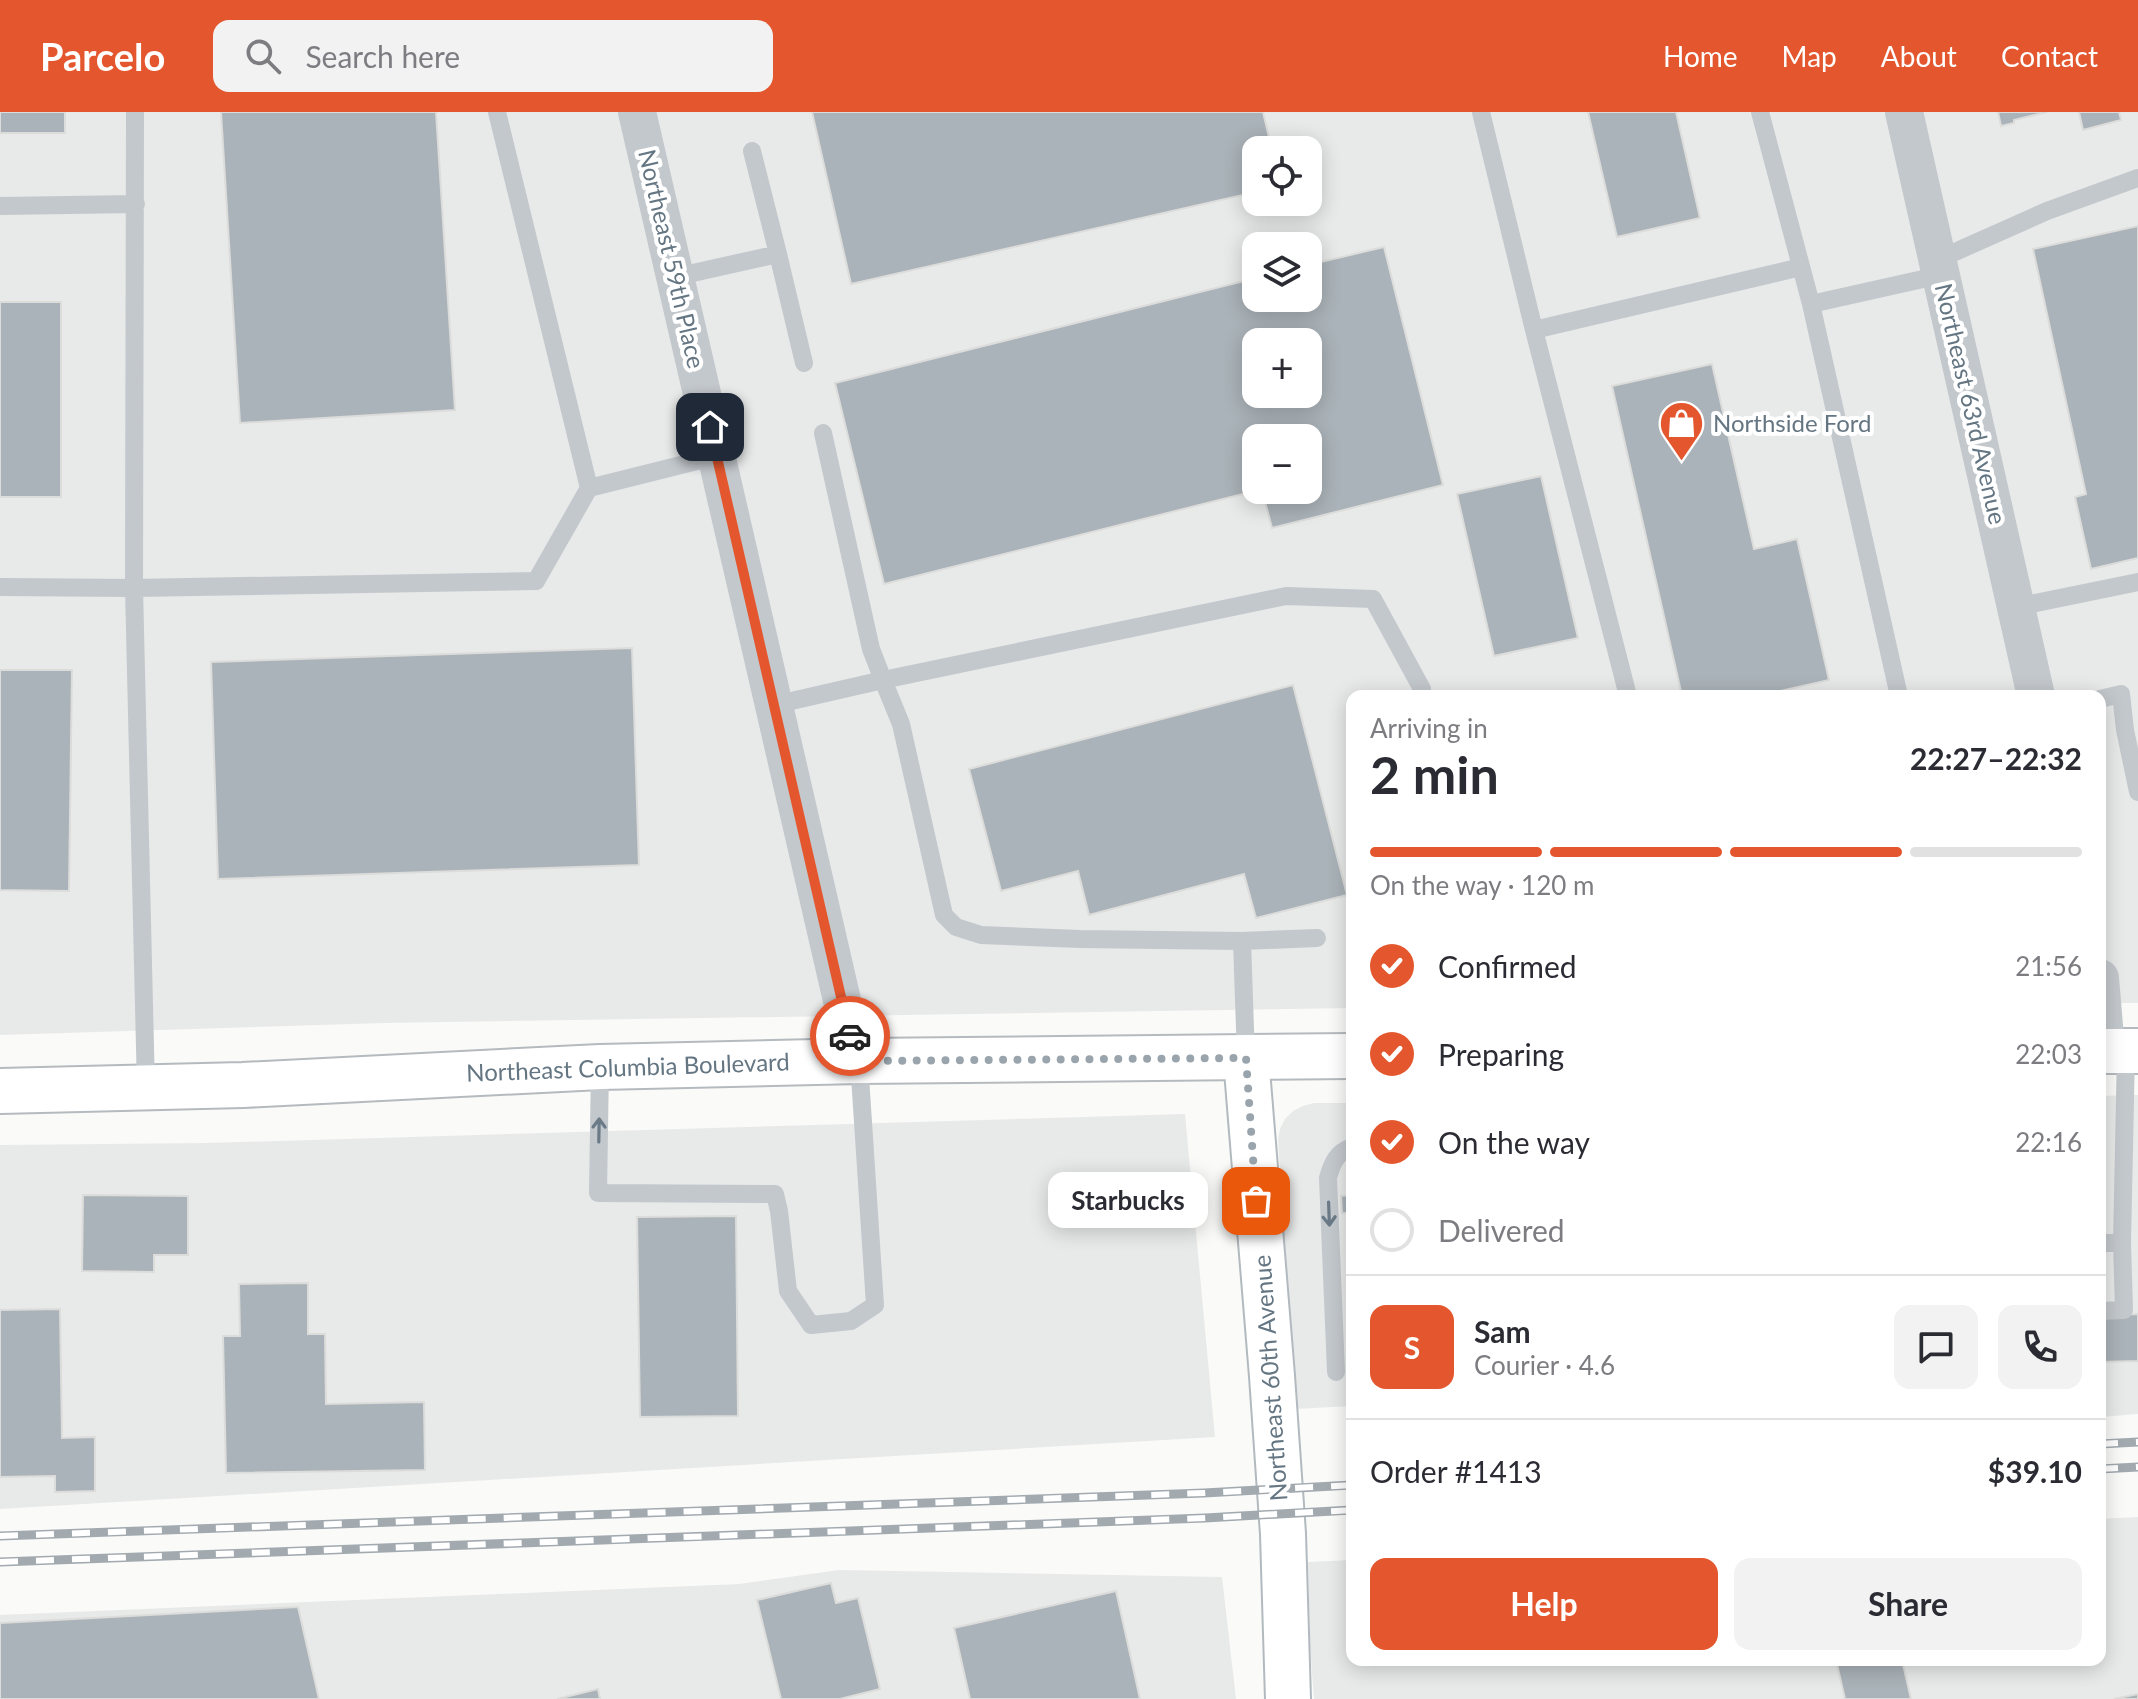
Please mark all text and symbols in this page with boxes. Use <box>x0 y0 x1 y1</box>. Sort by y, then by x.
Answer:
search box <box>213 20 773 92</box>
text: Parcelo <box>40 33 165 79</box>
icon: search <box>241 34 285 78</box>
text: Search here <box>305 38 460 74</box>
text: Home <box>1663 39 1738 73</box>
text: Map <box>1782 39 1837 73</box>
text: About <box>1881 39 1957 73</box>
text: Contact <box>2001 39 2098 73</box>
map controls <box>1242 136 1322 504</box>
button: locate <box>1242 136 1322 216</box>
street label: Northeast 59th Place <box>633 146 712 371</box>
button: layers <box>1242 232 1322 312</box>
street label: Northeast 63rd Avenue <box>1930 280 2013 527</box>
button: + <box>1242 328 1322 408</box>
pin <box>676 393 744 461</box>
shop icon: Northside Ford <box>1658 400 1706 463</box>
icon: home <box>688 405 732 449</box>
place label: Northside Ford <box>1713 408 1872 437</box>
button: − <box>1242 424 1322 504</box>
text: Arriving in <box>1370 712 1488 744</box>
text: 22:27–22:32 <box>1910 740 2082 776</box>
text: 2 min <box>1370 743 1499 805</box>
text: On the way · 120 m <box>1370 869 1594 901</box>
icon: check <box>1370 944 1414 988</box>
text: Confirmed <box>1438 948 1577 984</box>
text: 21:56 <box>2015 950 2082 982</box>
courier <box>810 996 890 1076</box>
icon: car <box>828 1014 872 1058</box>
icon: check <box>1370 1032 1414 1076</box>
text: Preparing <box>1438 1036 1564 1072</box>
text: 22:03 <box>2015 1038 2082 1070</box>
street label: Northeast Columbia Boulevard <box>466 1046 790 1087</box>
one-way arrow <box>591 1117 607 1144</box>
icon: check <box>1370 1120 1414 1164</box>
text: On the way <box>1438 1124 1590 1160</box>
text: 22:16 <box>2015 1126 2082 1158</box>
pin <box>1222 1167 1290 1235</box>
callout: Starbucks <box>1048 1173 1208 1229</box>
icon: bag <box>1234 1179 1278 1223</box>
text: Starbucks <box>1071 1184 1185 1216</box>
one-way arrow <box>1322 1200 1337 1227</box>
text: Delivered <box>1438 1212 1565 1248</box>
street label: Northeast 60th Avenue <box>1246 1254 1293 1502</box>
button: chat <box>1894 1305 1978 1389</box>
button: phone <box>1998 1305 2082 1389</box>
text: Sam <box>1474 1313 1531 1349</box>
text: S <box>1404 1329 1420 1365</box>
text: Courier · 4.6 <box>1474 1349 1615 1381</box>
text: Order #1413 <box>1370 1453 1542 1489</box>
text: $39.10 <box>1988 1453 2082 1489</box>
button: Help <box>1370 1558 1718 1650</box>
button: Share <box>1734 1558 2082 1650</box>

